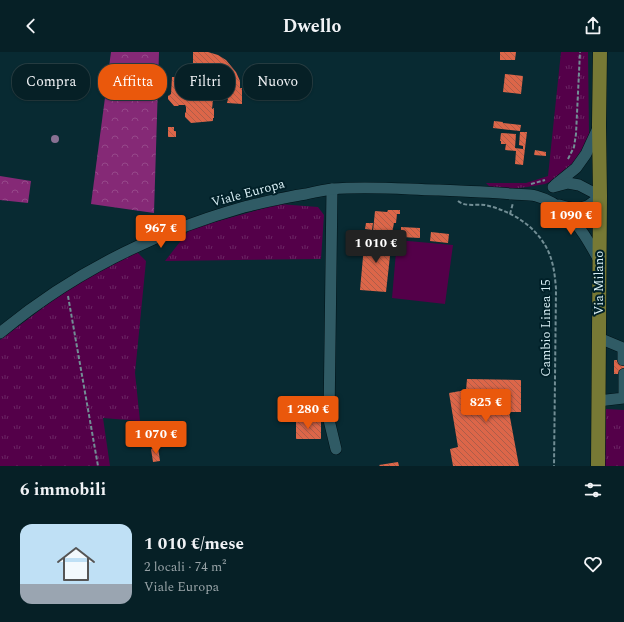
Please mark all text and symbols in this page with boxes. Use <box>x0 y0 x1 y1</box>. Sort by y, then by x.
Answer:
text: Dwello <box>283 13 341 40</box>
icon: back <box>20 15 42 37</box>
icon: share <box>582 15 604 37</box>
chip: Compra <box>12 64 90 100</box>
chip: Affitta <box>98 64 167 100</box>
chip: Filtri <box>175 64 235 100</box>
chip: Nuovo <box>243 64 312 100</box>
street label: Viale Europa <box>209 173 287 212</box>
pin: 1 090 € <box>534 202 608 236</box>
text: 1 090 € <box>550 205 592 225</box>
pin: 967 € <box>133 215 189 249</box>
text: 967 € <box>145 218 177 238</box>
pin: 1 010 € <box>339 230 413 264</box>
text: 1 010 € <box>355 233 397 253</box>
street label: Via Milano <box>589 251 609 315</box>
street label: Cambio Linea 15 <box>536 279 556 377</box>
pin: 825 € <box>458 389 514 423</box>
text: 825 € <box>470 392 502 412</box>
pin: 1 280 € <box>271 396 345 430</box>
text: 1 280 € <box>287 399 329 419</box>
pin: 1 070 € <box>119 421 193 455</box>
text: 1 070 € <box>135 424 177 444</box>
text: 6 immobili <box>20 477 106 503</box>
icon: filters <box>582 479 604 501</box>
text: 1 010 €/mese <box>144 531 244 557</box>
icon: home <box>52 540 100 588</box>
icon: heart <box>582 553 604 575</box>
text: 2 locali · 74 m² <box>144 557 226 577</box>
text: Viale Europa <box>144 577 219 597</box>

